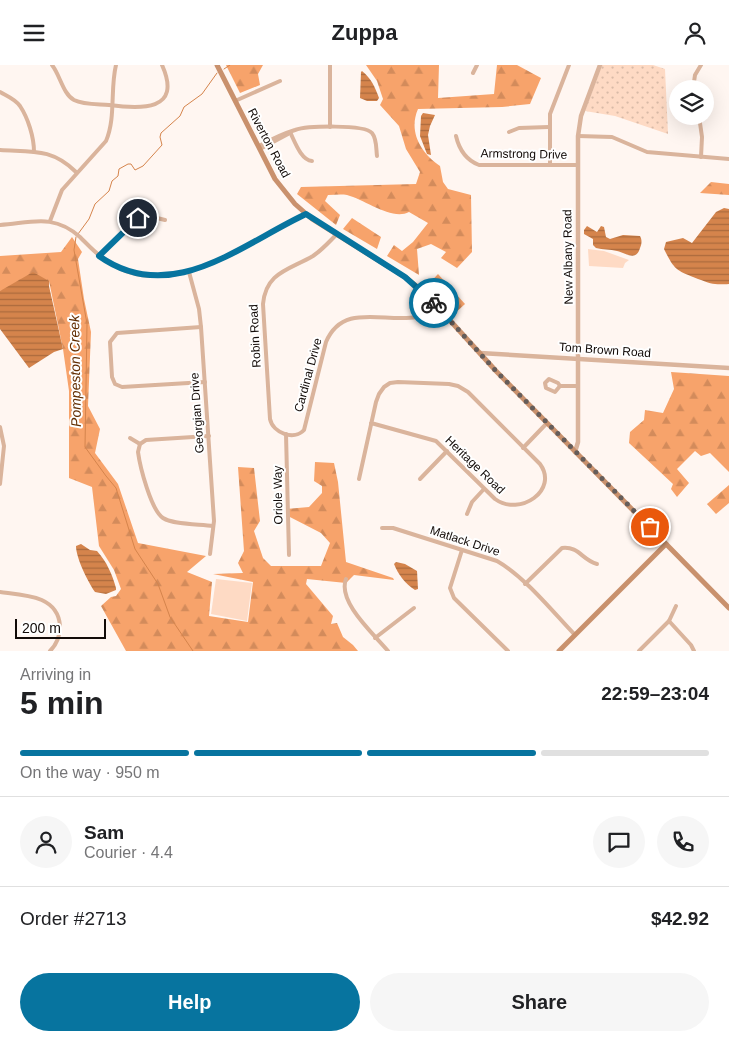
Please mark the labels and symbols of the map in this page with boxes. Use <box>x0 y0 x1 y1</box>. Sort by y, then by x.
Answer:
street label: Riverton Road <box>245 106 293 180</box>
street label: Armstrong Drive <box>481 146 568 162</box>
pin <box>117 197 159 239</box>
street label: New Albany Road <box>560 209 576 305</box>
courier <box>409 278 459 328</box>
street label: Robin Road <box>246 304 264 368</box>
water label: Pompeston Creek <box>66 314 84 427</box>
street label: Cardinal Drive <box>291 336 325 414</box>
street label: Tom Brown Road <box>559 340 651 360</box>
street label: Georgian Drive <box>187 372 207 454</box>
street label: Heritage Road <box>442 433 508 497</box>
street label: Oriole Way <box>270 465 286 525</box>
pin <box>629 506 671 548</box>
street label: Matlack Drive <box>428 523 502 559</box>
scale bar <box>15 616 106 639</box>

